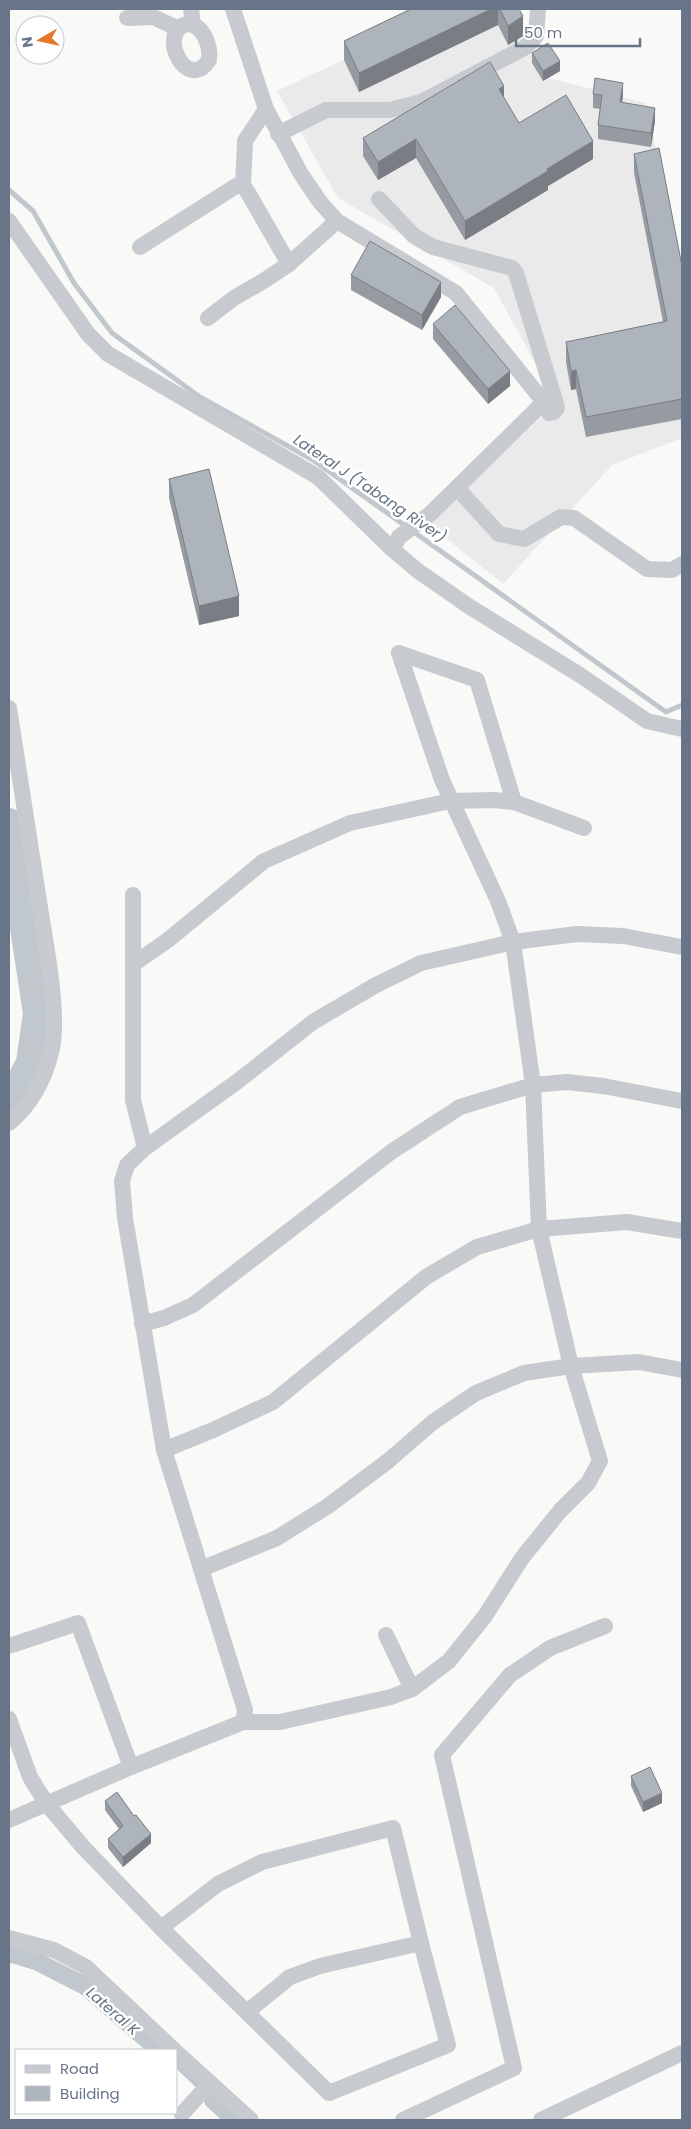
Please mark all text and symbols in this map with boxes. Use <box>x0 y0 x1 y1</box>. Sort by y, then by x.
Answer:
north arrow <box>15 15 65 65</box>
scale bar <box>516 15 640 47</box>
text: 50 m <box>524 22 562 43</box>
text: N <box>16 35 38 49</box>
water label: Lateral J (Tabang River) <box>289 429 451 547</box>
water label: Lateral K <box>82 1982 145 2041</box>
legend <box>15 2049 178 2114</box>
text: Road <box>60 2058 99 2079</box>
text: Building <box>60 2083 120 2104</box>

